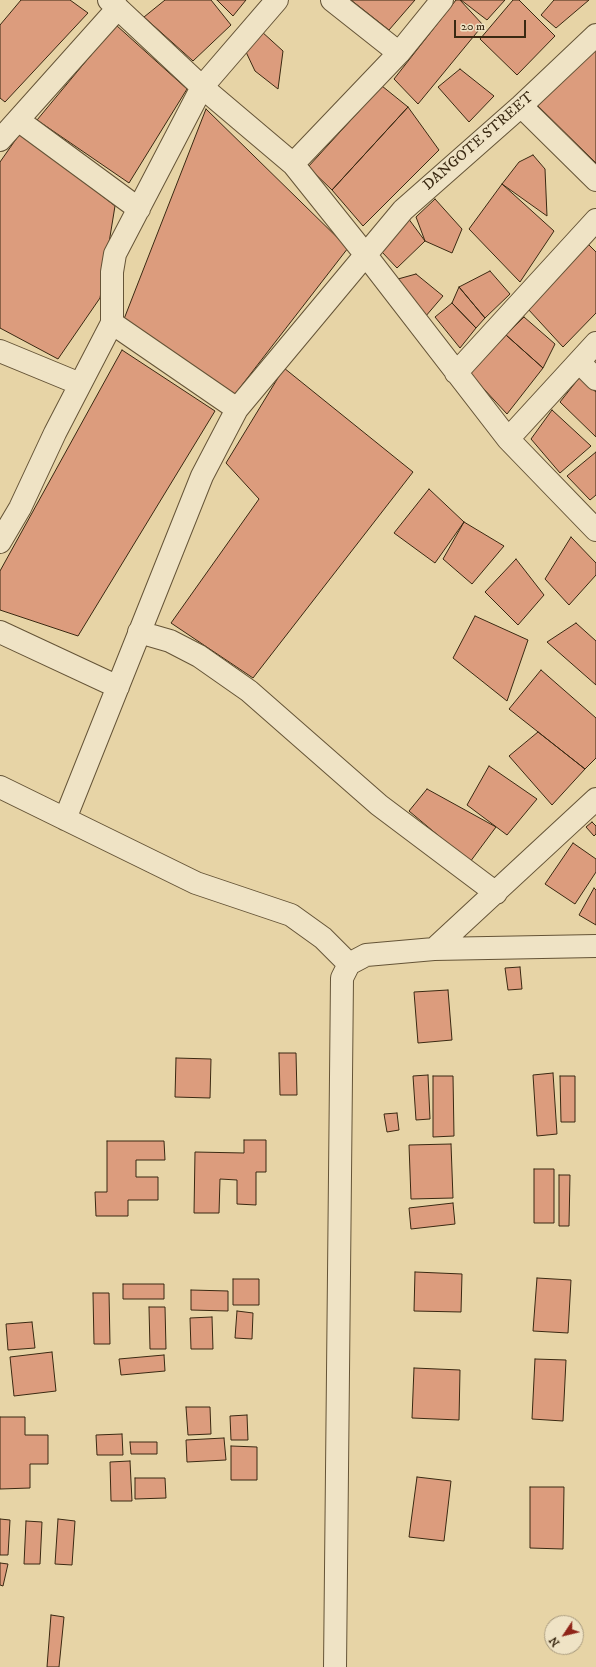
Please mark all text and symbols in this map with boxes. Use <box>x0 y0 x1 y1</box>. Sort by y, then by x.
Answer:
scale bar <box>456 12 528 38</box>
text: 20 m <box>461 19 485 34</box>
street label: DANGOTE STREET <box>420 89 538 195</box>
north arrow <box>544 1615 584 1655</box>
text: N <box>547 1634 563 1649</box>

